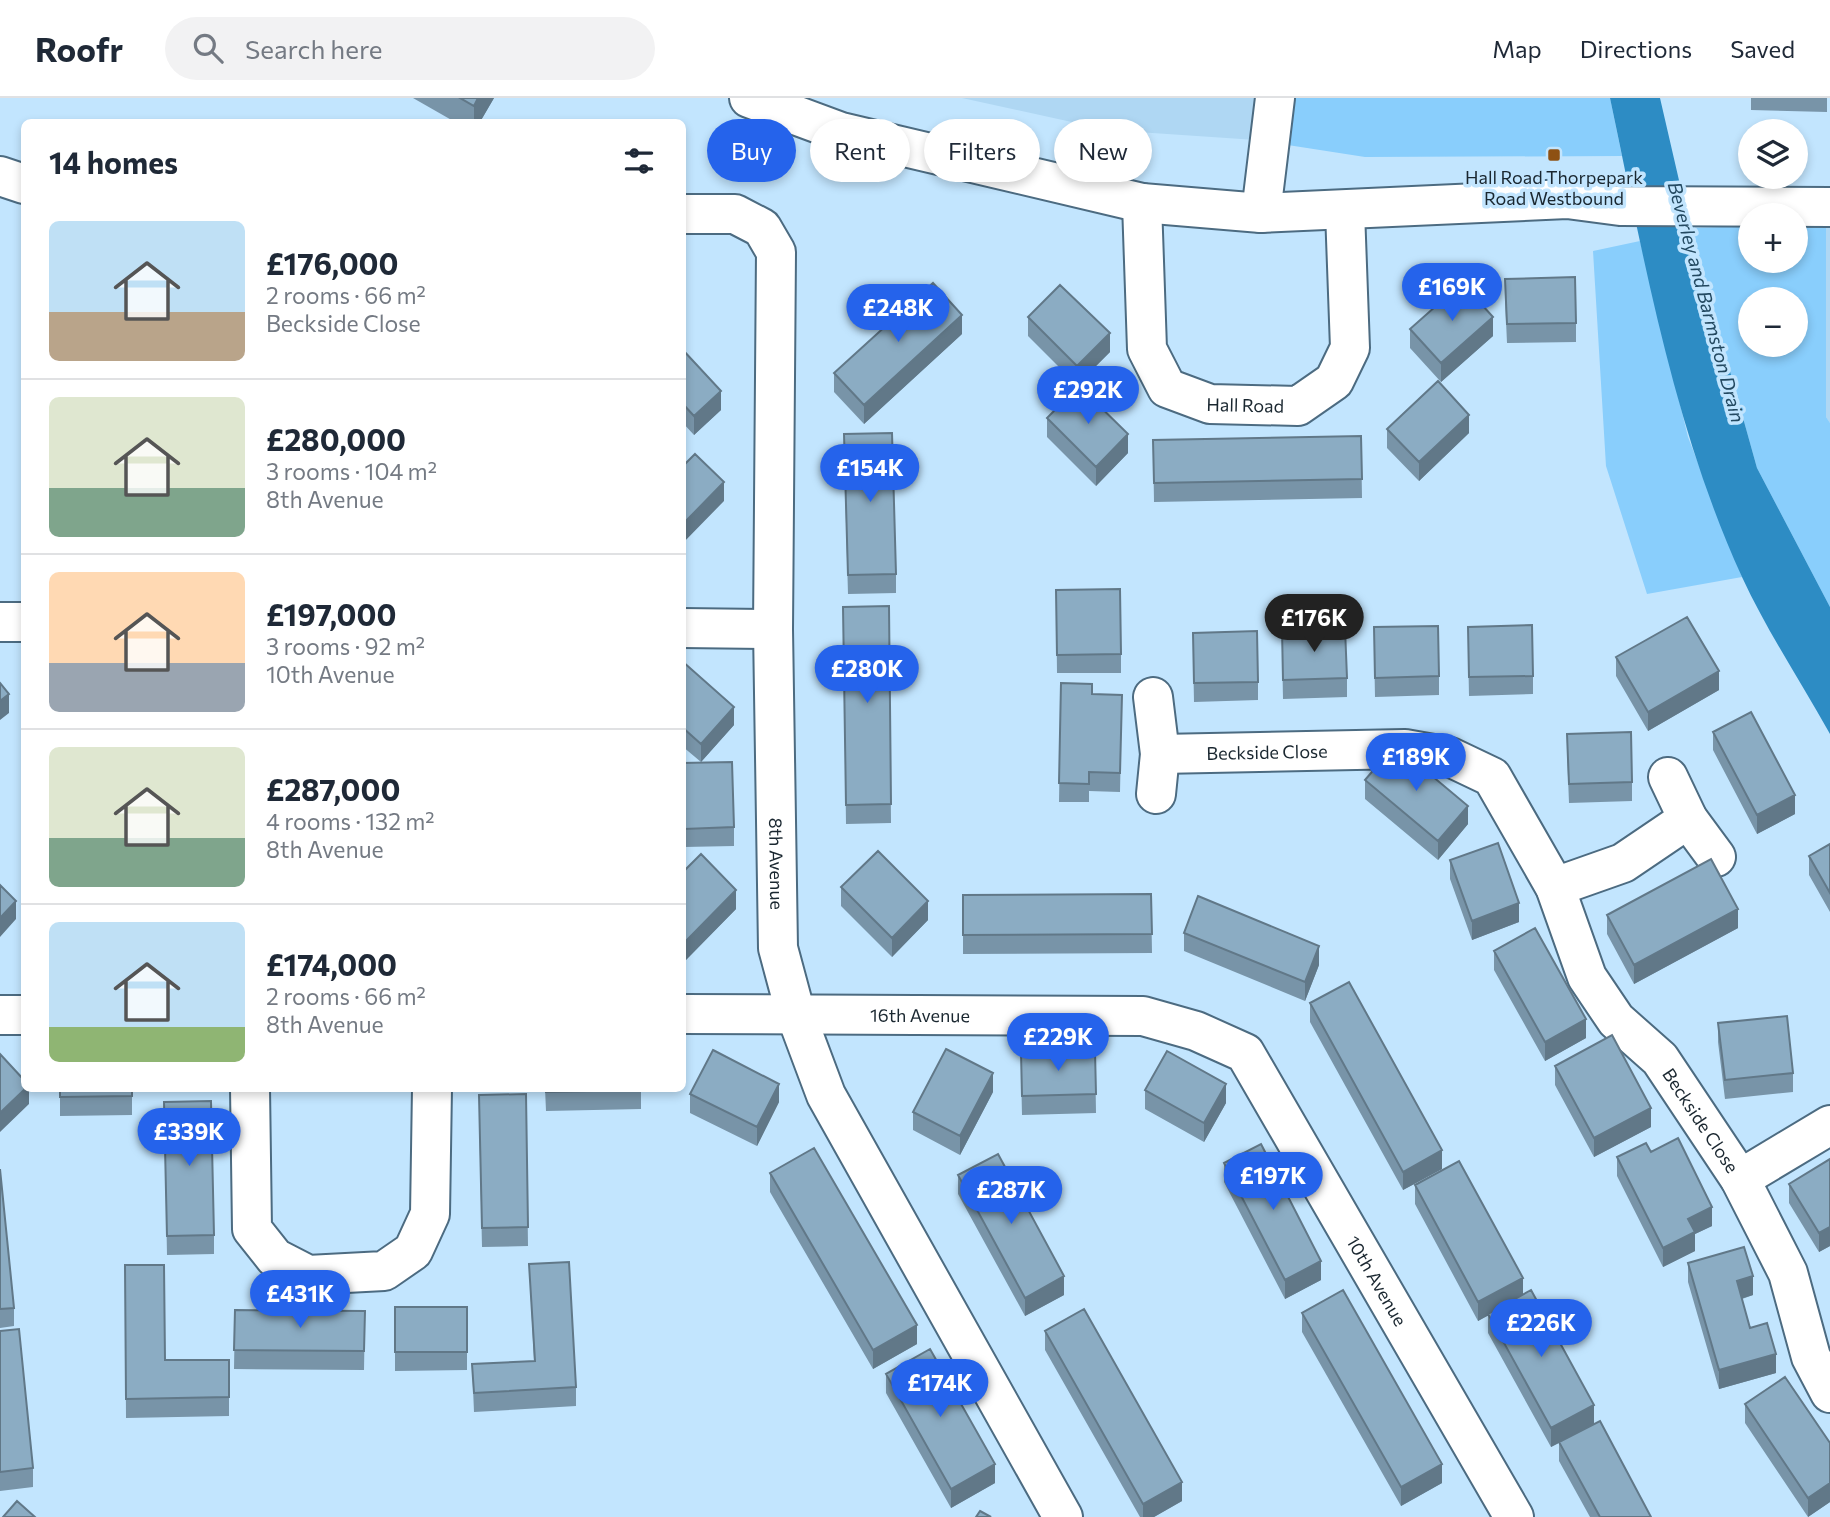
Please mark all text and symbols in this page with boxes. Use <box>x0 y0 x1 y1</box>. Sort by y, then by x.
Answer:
search box <box>165 17 655 80</box>
text: Roofr <box>35 28 123 69</box>
icon: search <box>189 29 227 67</box>
text: Search here <box>245 33 383 64</box>
text: Map <box>1492 34 1542 63</box>
text: Directions <box>1580 34 1692 63</box>
text: Saved <box>1730 34 1795 63</box>
chip: Buy <box>707 119 796 182</box>
chip: Rent <box>810 119 910 182</box>
chip: Filters <box>924 119 1040 182</box>
chip: New <box>1054 119 1152 182</box>
map controls <box>1738 119 1808 357</box>
button: layers <box>1738 119 1808 189</box>
icon: filters <box>620 142 658 180</box>
text: 14 homes <box>49 143 178 180</box>
marker: Hall Road Thorpepark Road Westbound <box>1546 147 1562 163</box>
place label: Hall Road Thorpepark Road Westbound <box>1465 166 1643 209</box>
water label: Beverley and Barmston Drain <box>1664 179 1750 425</box>
button: + <box>1738 203 1808 273</box>
text: £176,000 <box>266 244 398 281</box>
icon: home <box>105 249 189 333</box>
pin: £169K <box>1403 264 1501 323</box>
text: £169K <box>1418 272 1486 300</box>
text: 2 rooms · 66 m² <box>266 281 426 309</box>
pin: £248K <box>849 285 947 344</box>
button: − <box>1738 287 1808 357</box>
text: £248K <box>862 293 934 321</box>
text: Beckside Close <box>266 309 421 337</box>
pin: £292K <box>1039 366 1137 426</box>
text: £292K <box>1053 375 1123 403</box>
street label: Hall Road <box>1206 393 1284 417</box>
text: £280,000 <box>266 420 406 457</box>
icon: home <box>105 425 189 509</box>
pin: £154K <box>821 444 919 504</box>
text: £154K <box>836 453 904 481</box>
text: 3 rooms · 104 m² <box>266 457 437 485</box>
text: 8th Avenue <box>266 485 384 513</box>
pin: £176K <box>1265 594 1363 654</box>
text: £197,000 <box>266 595 396 632</box>
icon: home <box>105 600 189 684</box>
text: £176K <box>1281 603 1347 631</box>
text: 3 rooms · 92 m² <box>266 632 425 660</box>
pin: £280K <box>818 646 916 705</box>
text: £280K <box>831 654 903 682</box>
text: 10th Avenue <box>266 660 395 688</box>
pin: £189K <box>1367 734 1465 793</box>
street label: Beckside Close <box>1206 740 1328 764</box>
text: £189K <box>1382 742 1450 770</box>
text: £287,000 <box>266 770 400 807</box>
icon: home <box>105 775 189 859</box>
text: 4 rooms · 132 m² <box>266 807 435 835</box>
street label: 8th Avenue <box>765 818 788 910</box>
text: 8th Avenue <box>266 835 384 863</box>
text: £174,000 <box>266 945 397 982</box>
icon: home <box>105 950 189 1034</box>
text: 2 rooms · 66 m² <box>266 982 426 1010</box>
street label: 16th Avenue <box>870 1004 970 1026</box>
text: 8th Avenue <box>266 1010 384 1038</box>
pin: £229K <box>1009 1014 1107 1073</box>
text: £229K <box>1023 1022 1093 1050</box>
street label: Beckside Close <box>1658 1064 1744 1177</box>
pin: £339K <box>140 1108 238 1168</box>
text: £339K <box>154 1117 224 1145</box>
pin: £197K <box>1224 1152 1322 1212</box>
text: £197K <box>1240 1161 1306 1189</box>
pin: £287K <box>962 1166 1060 1226</box>
text: £287K <box>976 1175 1046 1203</box>
street label: 10th Avenue <box>1342 1232 1412 1330</box>
pin: £431K <box>251 1270 349 1330</box>
text: £431K <box>266 1279 334 1307</box>
pin: £226K <box>1492 1300 1590 1359</box>
text: £226K <box>1506 1308 1576 1336</box>
pin: £174K <box>891 1360 989 1419</box>
text: £174K <box>907 1368 973 1396</box>

